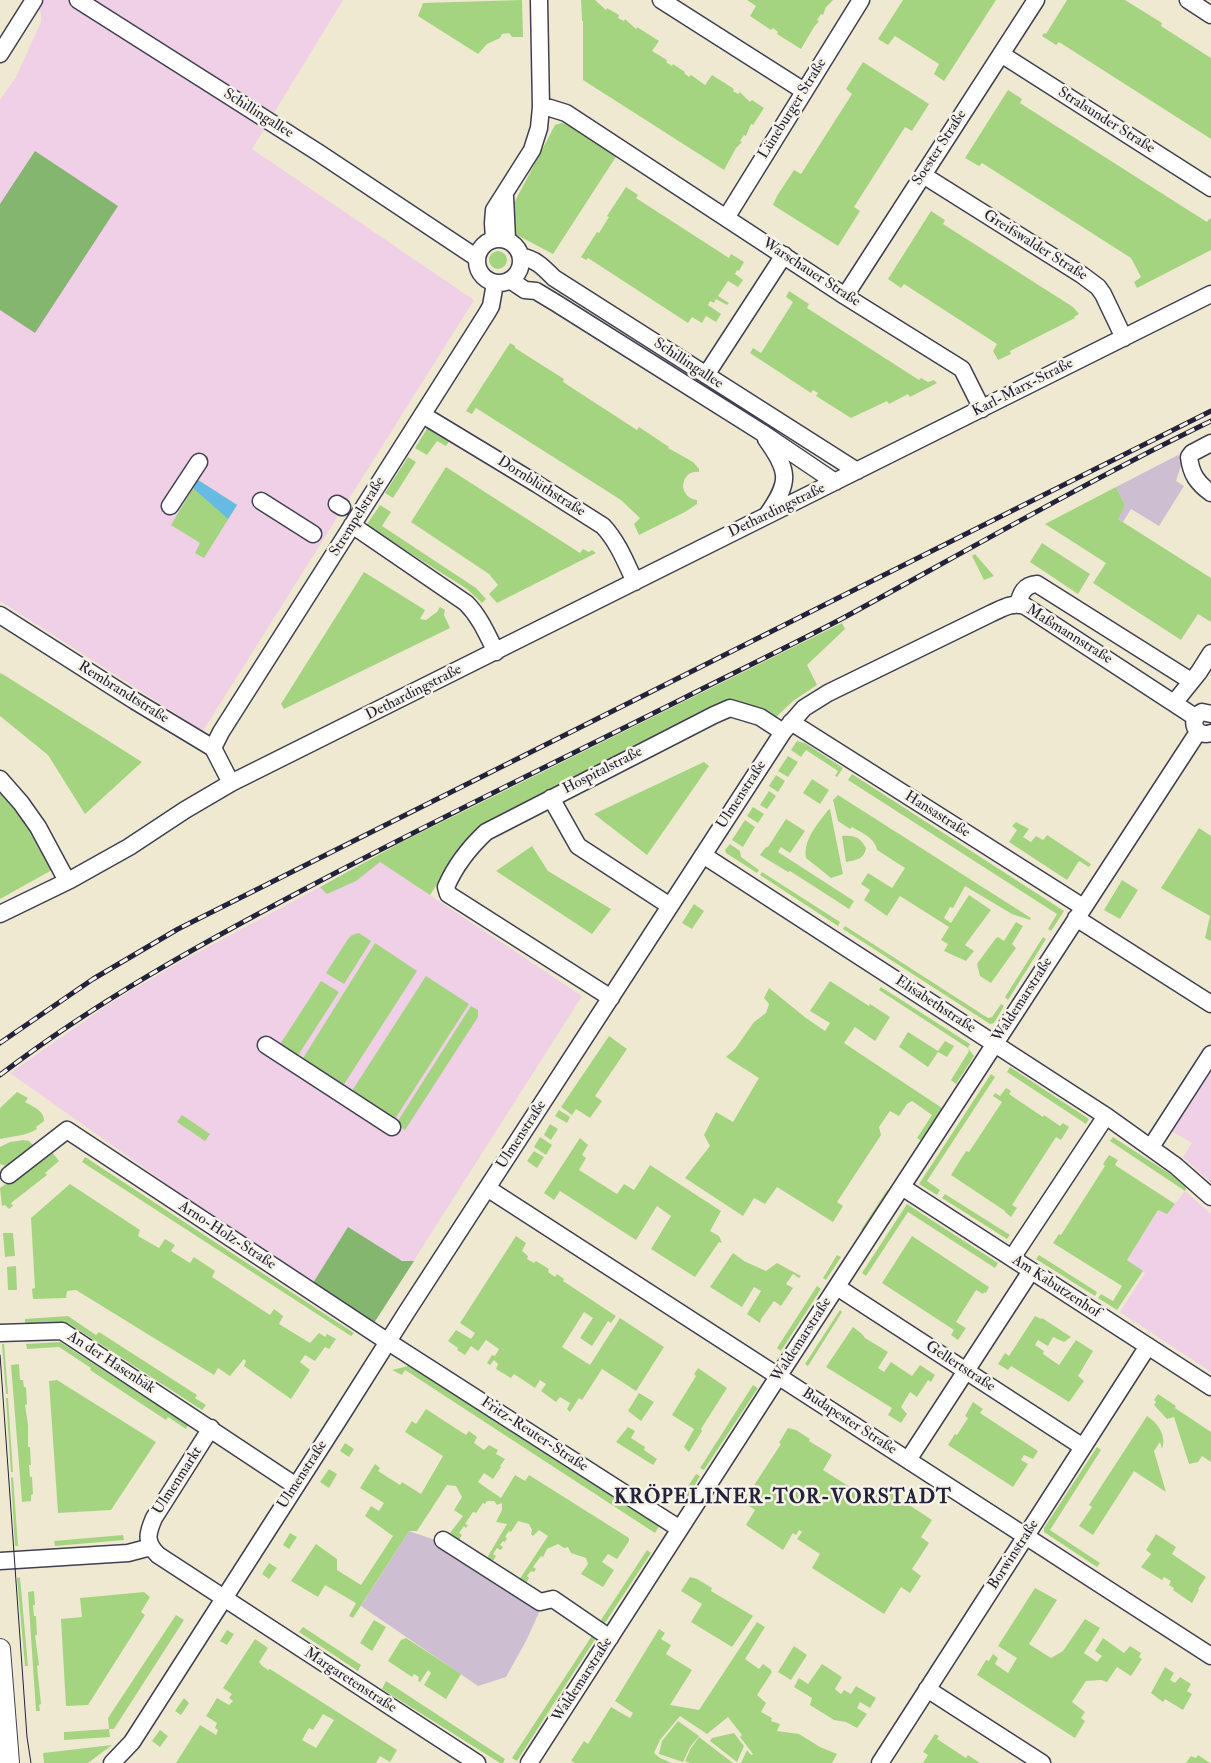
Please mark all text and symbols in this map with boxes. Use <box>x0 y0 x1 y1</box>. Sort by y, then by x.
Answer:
street label: Lüneburger Straße <box>755 55 831 163</box>
street label: Stralsunder Straße <box>1054 84 1158 158</box>
street label: Schillingallee <box>220 85 296 143</box>
street label: Soester Straße <box>909 107 971 189</box>
street label: Greifswalder Straße <box>980 207 1090 285</box>
street label: Warschauer Straße <box>759 235 863 311</box>
street label: Schillingallee <box>650 335 726 393</box>
street label: Karl-Marx-Straße <box>970 355 1076 421</box>
street label: Dornblüthstraße <box>494 453 588 521</box>
street label: Strempelstraße <box>326 474 390 560</box>
street label: Dethardingstraße <box>726 480 828 542</box>
street label: Maßmannstraße <box>1023 601 1115 669</box>
street label: Rembrandtstraße <box>74 658 172 728</box>
street label: Dethardingstraße <box>363 661 465 725</box>
street label: Hospitalstraße <box>560 743 646 799</box>
street label: Ulmenstraße <box>713 757 771 833</box>
street label: Hansastraße <box>901 788 973 842</box>
street label: Waldemarstraße <box>989 954 1057 1046</box>
street label: Elisabethstraße <box>891 972 979 1038</box>
street label: Ulmenstraße <box>493 1097 551 1173</box>
street label: Arno-Holz-Straße <box>175 1198 279 1274</box>
street label: Am Kabutzenhof <box>1008 1252 1104 1322</box>
street label: Waldemarstraße <box>768 1294 836 1386</box>
street label: An der Hasenbäk <box>64 1328 158 1398</box>
street label: Gellertstraße <box>922 1338 998 1396</box>
street label: Budapester Straße <box>798 1385 900 1459</box>
street label: Fritz-Reuter-Straße <box>477 1394 591 1476</box>
street label: Ulmenstraße <box>274 1437 332 1513</box>
street label: Ulmenmarkt <box>149 1444 207 1518</box>
district label: KRÖPELINER-TOR-VORSTADT <box>611 1487 955 1511</box>
street label: Borwinstraße <box>985 1517 1043 1593</box>
street label: Waldemarstraße <box>549 1634 617 1726</box>
street label: Margaretenstraße <box>300 1644 400 1718</box>

